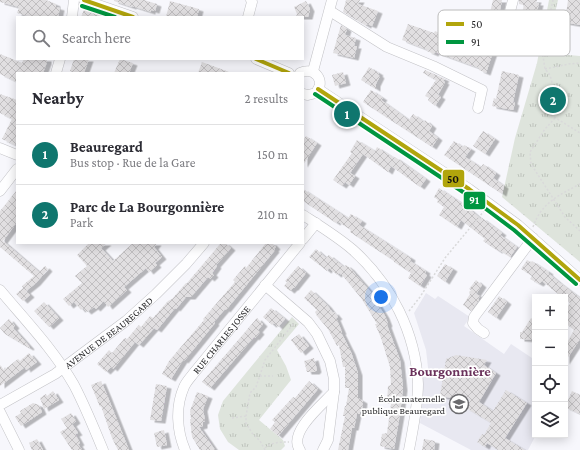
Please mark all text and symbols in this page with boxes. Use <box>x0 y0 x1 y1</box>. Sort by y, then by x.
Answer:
legend <box>438 10 570 56</box>
search box <box>16 16 304 60</box>
text: 50 <box>471 18 482 30</box>
icon: search <box>30 27 52 49</box>
text: Search here <box>62 30 131 46</box>
text: 91 <box>471 36 481 48</box>
pin: 2 <box>540 85 566 115</box>
text: Nearby <box>32 89 84 108</box>
text: 2 results <box>245 91 288 106</box>
pin: 1 <box>334 99 360 129</box>
text: Beauregard <box>70 139 143 155</box>
text: 1 <box>43 147 47 162</box>
text: 150 m <box>257 147 288 162</box>
text: Bus stop · Rue de la Gare <box>70 155 195 170</box>
line badge: 50 <box>442 169 465 188</box>
text: 50 <box>447 173 459 185</box>
line badge: 91 <box>463 191 486 210</box>
text: 91 <box>469 194 479 206</box>
text: Parc de La Bourgonnière <box>70 199 224 215</box>
text: 2 <box>42 207 48 222</box>
text: 210 m <box>257 207 288 222</box>
text: Park <box>70 215 93 230</box>
your location <box>371 287 391 307</box>
street label: AVENUE DE BEAUREGARD <box>62 294 155 370</box>
map controls <box>532 294 568 438</box>
button: + <box>532 294 568 330</box>
street label: RUE CHARLES JOSSE <box>190 303 252 376</box>
button: − <box>532 330 568 366</box>
district label: Bourgonnière <box>409 363 491 379</box>
button: locate <box>532 366 568 402</box>
place label: École maternelle publique Beauregard <box>362 393 446 416</box>
school or university icon: École maternelle publique Beauregard <box>448 393 470 415</box>
button: layers <box>532 402 568 438</box>

